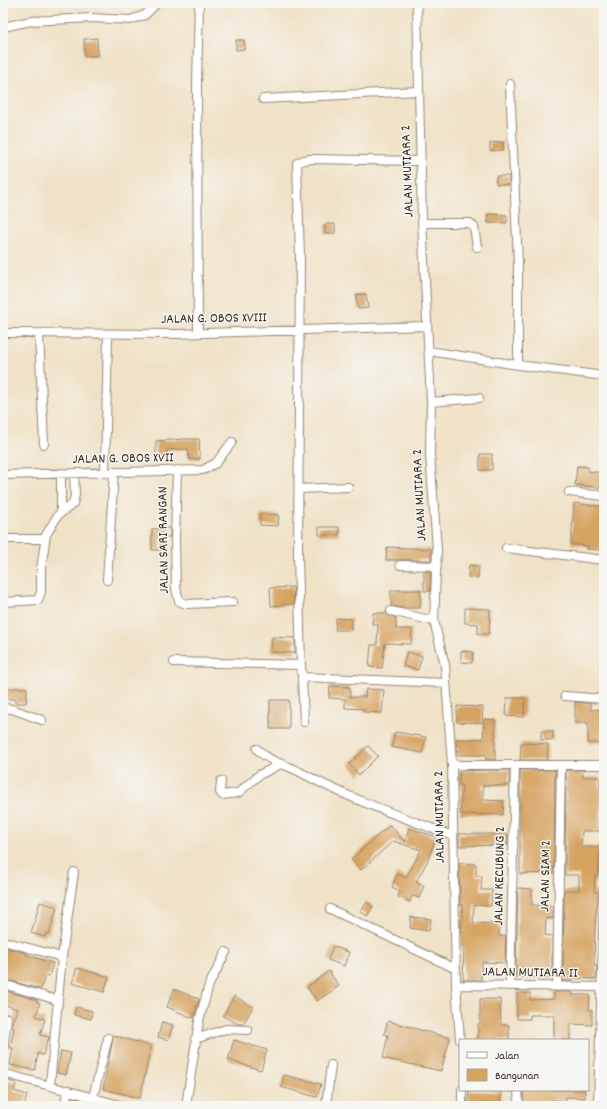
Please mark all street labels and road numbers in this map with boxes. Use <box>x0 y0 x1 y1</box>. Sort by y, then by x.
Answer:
street label: JALAN MUTIARA 2 <box>396 124 420 218</box>
street label: JALAN G. OBOS XVIII <box>161 308 268 330</box>
street label: JALAN G. OBOS XVII <box>72 448 174 470</box>
street label: JALAN MUTIARA 2 <box>408 448 432 542</box>
street label: JALAN SARI RANGAN <box>153 486 175 594</box>
street label: JALAN MUTIARA 2 <box>429 771 451 863</box>
street label: JALAN KECUBUNG 2 <box>489 826 511 926</box>
street label: JALAN SIAM 2 <box>535 840 557 912</box>
street label: JALAN MUTIARA II <box>482 962 578 984</box>

